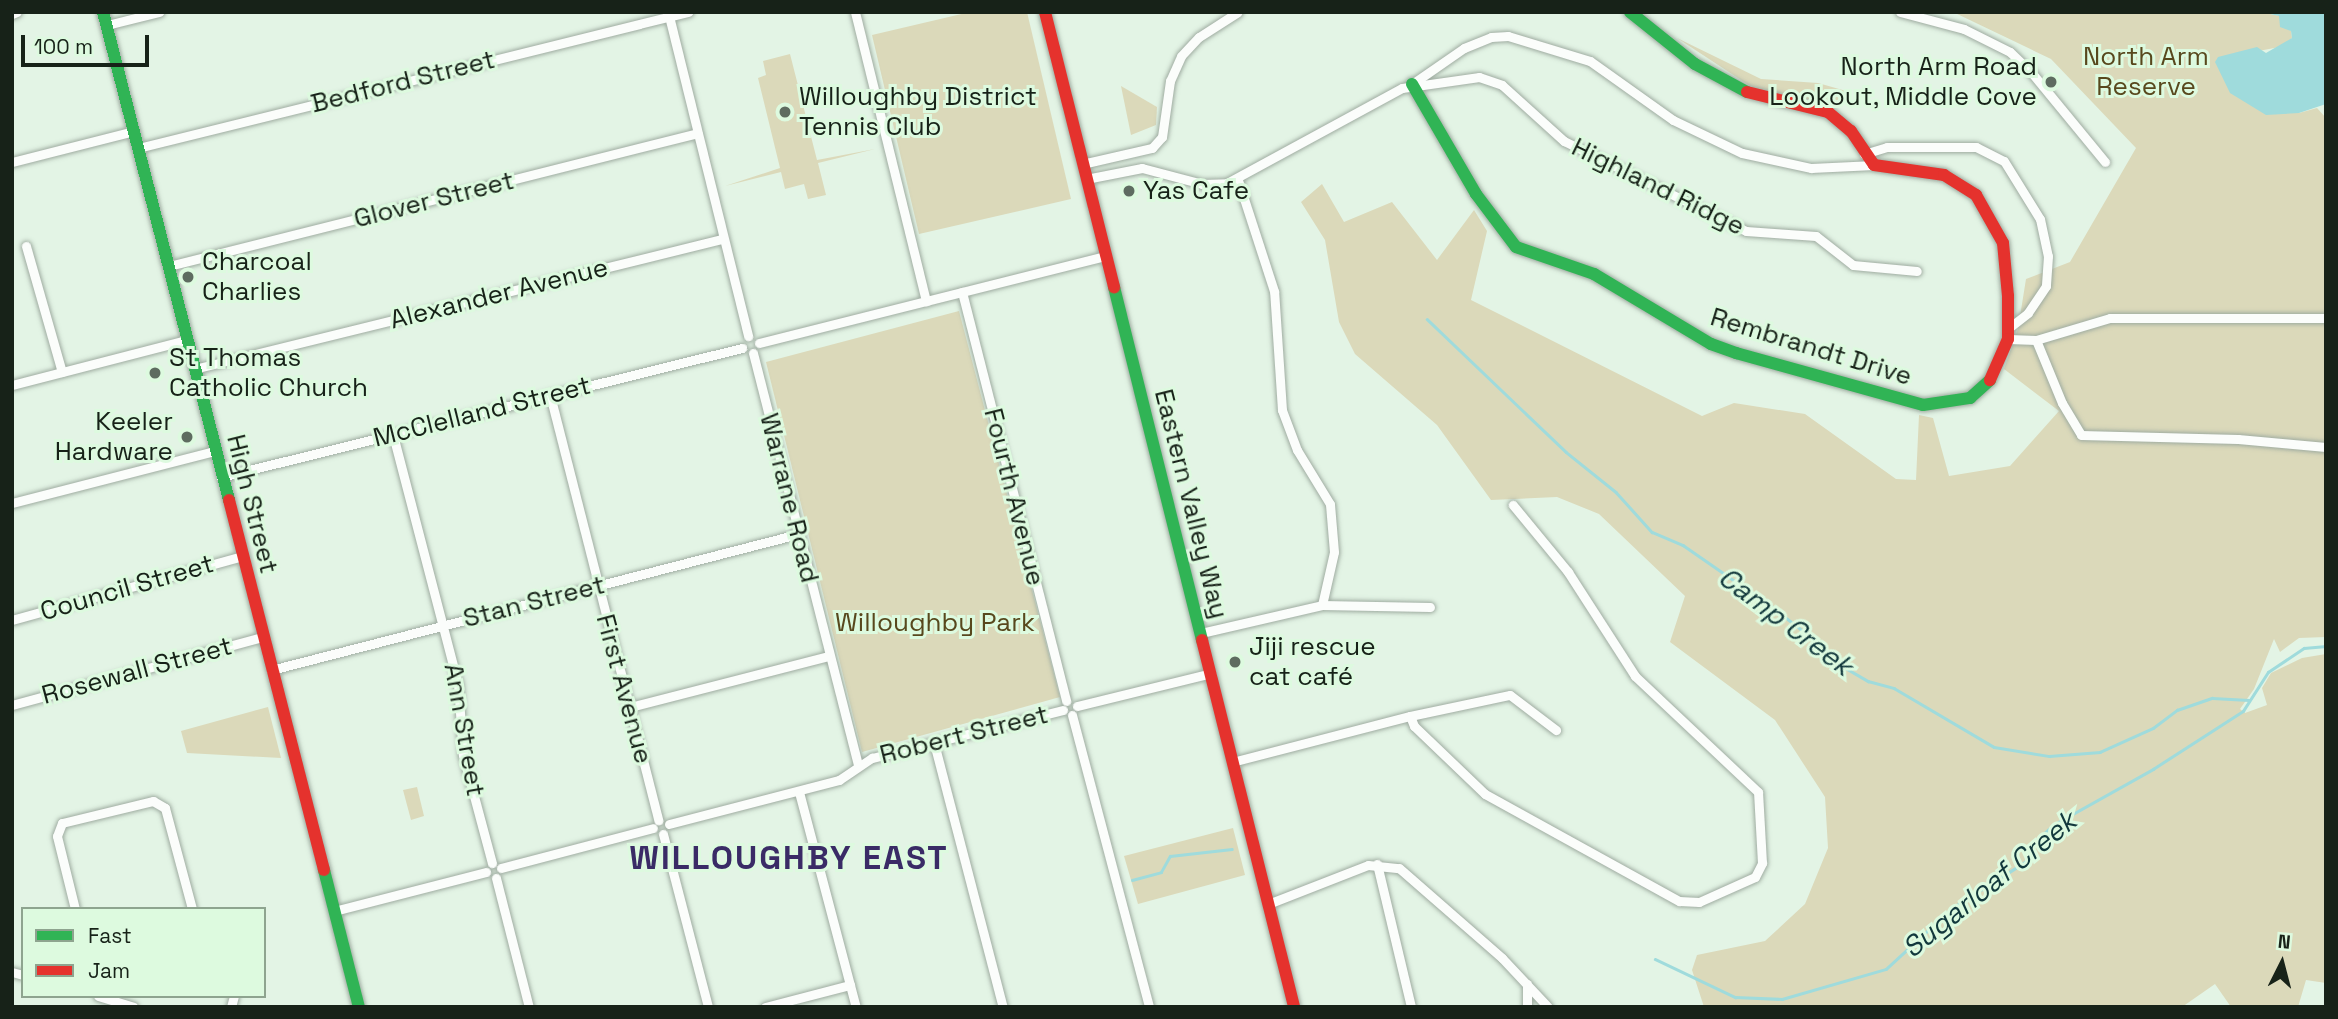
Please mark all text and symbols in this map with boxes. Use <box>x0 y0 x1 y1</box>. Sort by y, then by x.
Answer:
scale bar <box>24 21 152 65</box>
text: 100 m <box>34 33 93 60</box>
park label: North Arm Reserve <box>2083 41 2209 102</box>
street label: Bedford Street <box>308 44 498 120</box>
place label: North Arm Road Lookout, Middle Cove <box>1768 51 2037 112</box>
marker: North Arm Road Lookout, Middle Cove <box>2043 74 2059 90</box>
place label: Willoughby District Tennis Club <box>799 81 1037 142</box>
marker: Willoughby District Tennis Club <box>777 104 793 120</box>
street label: Highland Ridge <box>1567 132 1749 242</box>
street label: Glover Street <box>351 165 517 235</box>
place label: Yas Cafe <box>1143 175 1249 207</box>
marker: Yas Cafe <box>1121 183 1137 199</box>
place label: Charcoal Charlies <box>202 246 312 308</box>
street label: Alexander Avenue <box>387 252 611 336</box>
marker: Charcoal Charlies <box>180 269 196 285</box>
street label: Rembrandt Drive <box>1707 302 1915 392</box>
place label: St Thomas Catholic Church <box>169 342 368 404</box>
marker: St Thomas Catholic Church <box>147 365 163 381</box>
street label: McClelland Street <box>370 370 594 454</box>
street label: Eastern Valley Way <box>1147 386 1235 622</box>
street label: Fourth Avenue <box>977 405 1051 589</box>
place label: Keeler Hardware <box>55 406 173 467</box>
street label: Warrane Road <box>753 410 825 586</box>
marker: Keeler Hardware <box>179 429 195 445</box>
street label: High Street <box>220 431 284 577</box>
street label: Council Street <box>37 548 217 628</box>
water label: Camp Creek <box>1712 560 1860 682</box>
street label: Stan Street <box>460 569 608 635</box>
park label: Willoughby Park <box>835 607 1035 639</box>
street label: First Avenue <box>589 611 659 767</box>
street label: Rosewall Street <box>38 631 236 711</box>
place label: Jiji rescue cat café <box>1249 631 1376 692</box>
marker: Jiji rescue cat café <box>1227 654 1243 670</box>
street label: Ann Street <box>437 661 491 799</box>
street label: Robert Street <box>877 699 1051 771</box>
water label: Sugarloaf Creek <box>1895 804 2083 964</box>
district label: WILLOUGHBY EAST <box>631 839 947 879</box>
legend <box>21 907 266 998</box>
text: Fast <box>88 922 132 949</box>
north arrow <box>2247 928 2317 998</box>
text: N <box>2277 929 2292 955</box>
text: Jam <box>88 957 130 984</box>

